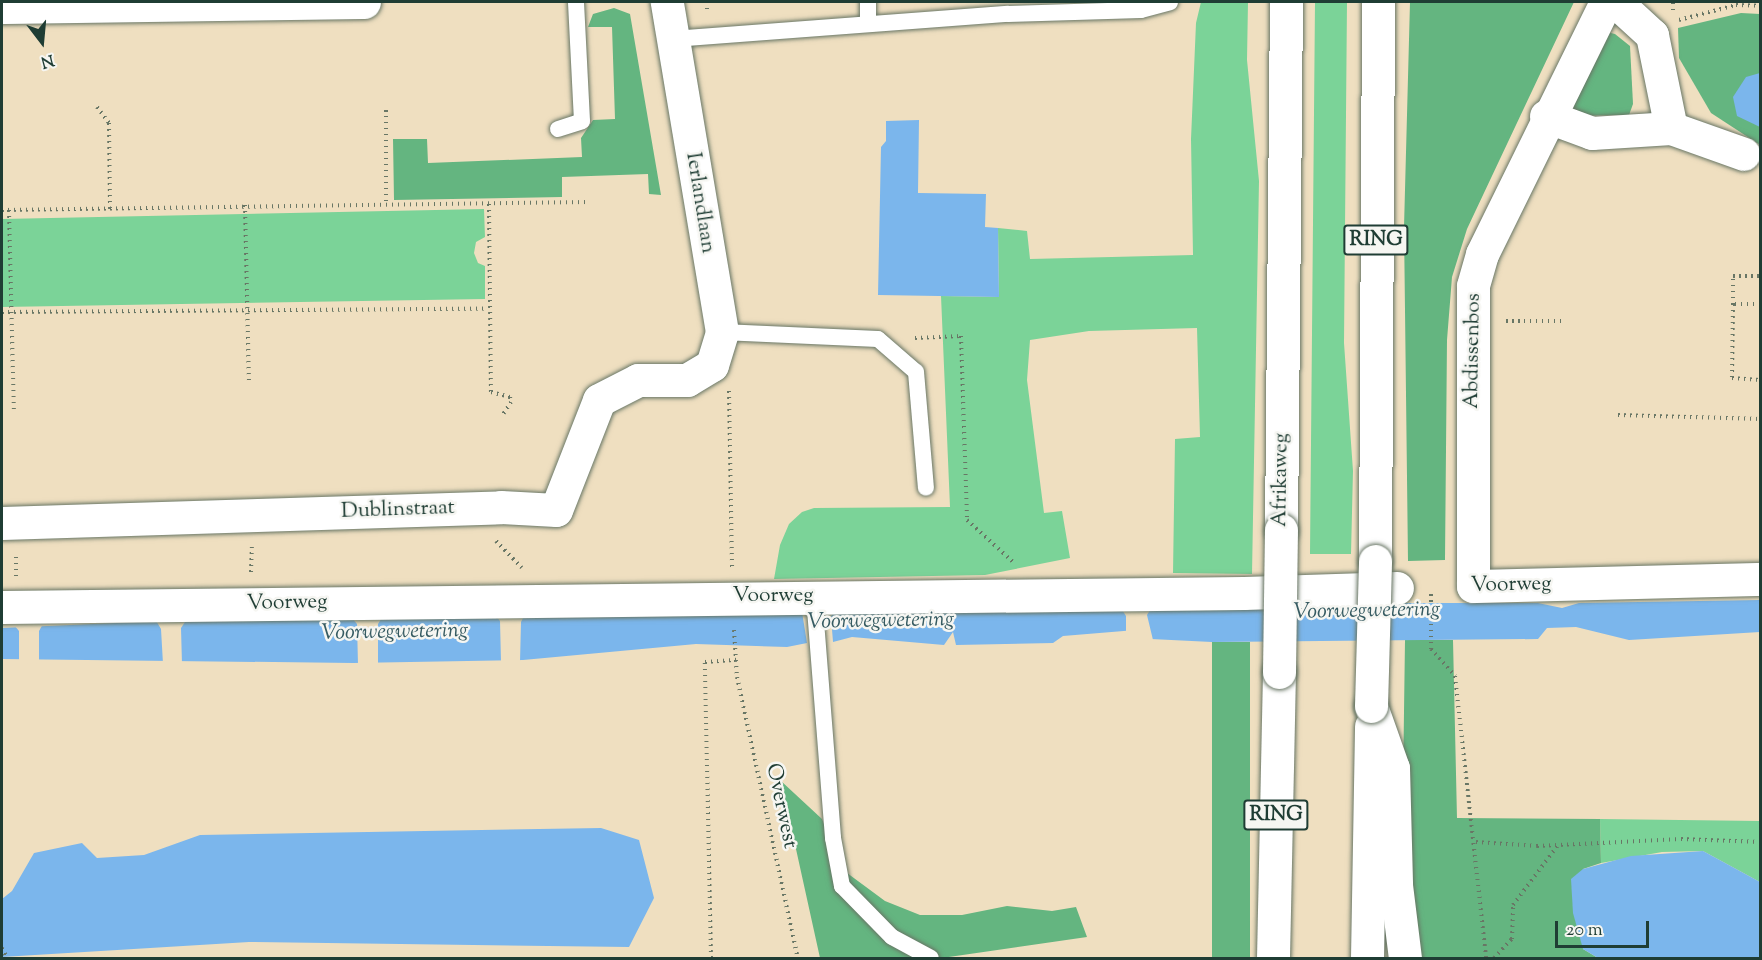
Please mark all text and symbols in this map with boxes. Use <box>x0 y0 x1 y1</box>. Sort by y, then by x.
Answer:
north arrow <box>12 12 72 72</box>
text: N <box>38 47 56 73</box>
street label: Ierlandlaan <box>680 151 720 255</box>
road number: RING <box>1343 223 1409 257</box>
street label: Abdissenbos <box>1459 293 1487 409</box>
street label: Afrikaweg <box>1268 433 1294 527</box>
street label: Dublinstraat <box>341 495 455 525</box>
street label: Voorweg <box>1470 572 1552 598</box>
street label: Voorweg <box>733 583 813 609</box>
street label: Voorweg <box>246 590 328 616</box>
water label: Voorwegwetering <box>1293 598 1441 626</box>
water label: Voorwegwetering <box>807 608 955 636</box>
water label: Voorwegwetering <box>321 619 469 647</box>
street label: Overwest <box>760 761 802 851</box>
road number: RING <box>1243 798 1309 832</box>
scale bar <box>1558 909 1652 947</box>
text: 20 m <box>1566 918 1603 944</box>

